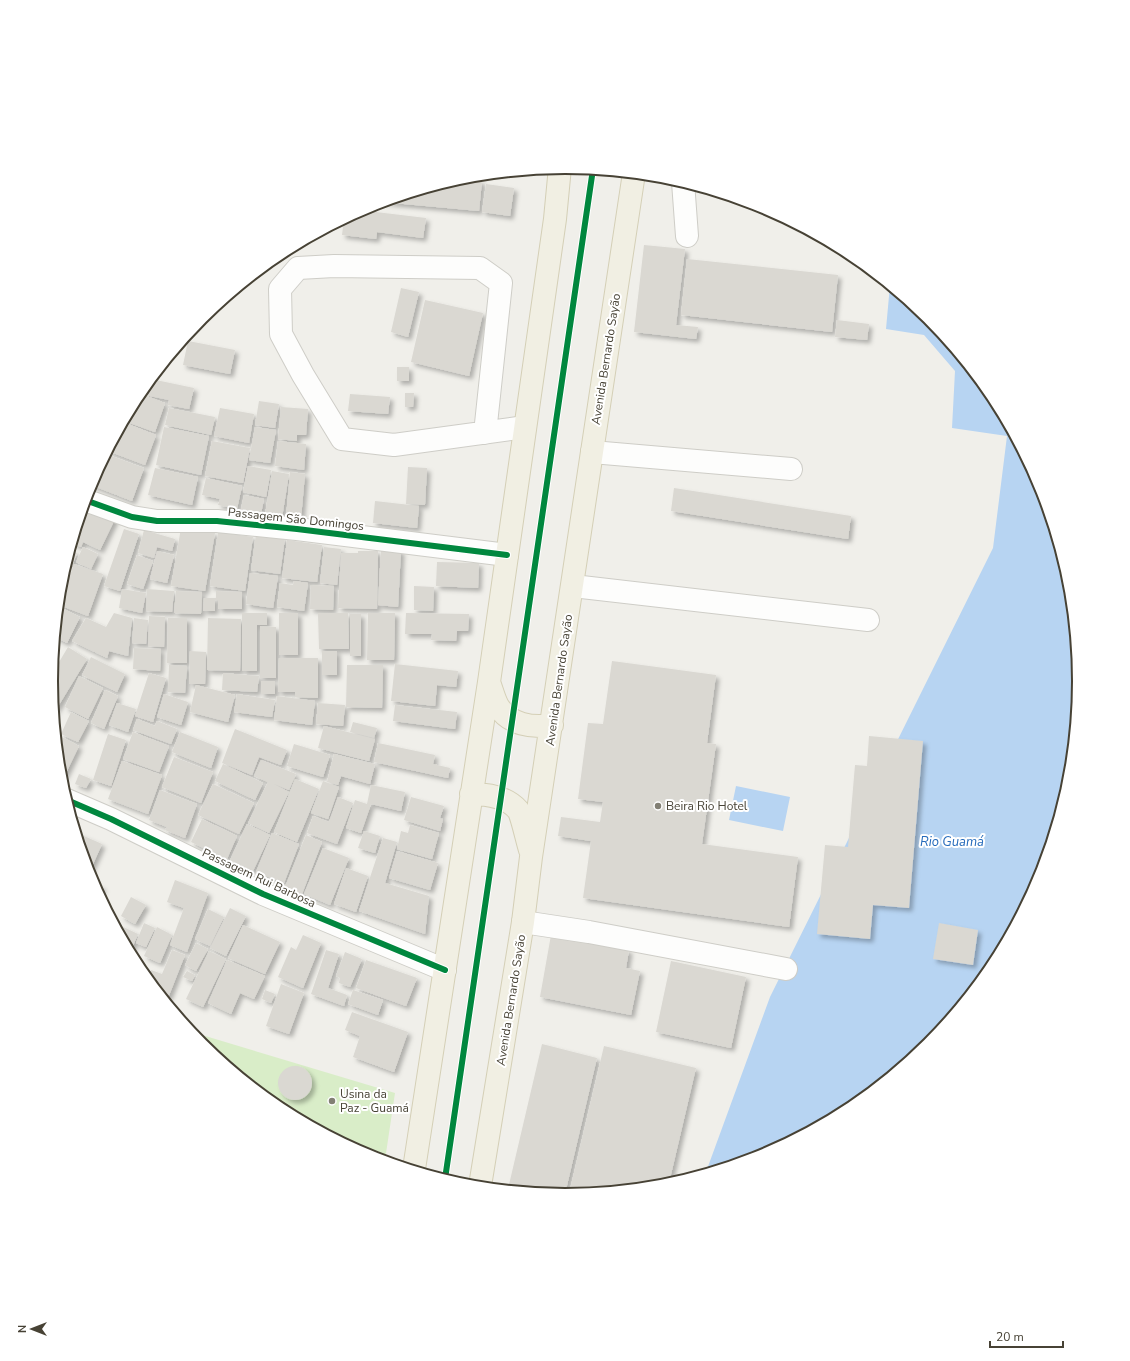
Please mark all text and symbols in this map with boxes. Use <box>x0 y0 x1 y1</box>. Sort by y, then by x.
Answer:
street label: Avenida Bernardo Sayão <box>588 292 624 426</box>
street label: Passagem São Domingos <box>227 504 365 534</box>
street label: Avenida Bernardo Sayão <box>542 613 576 747</box>
place label: Beira Rio Hotel <box>666 798 748 814</box>
marker: Beira Rio Hotel <box>653 801 663 811</box>
water label: Rio Guamá <box>920 833 984 851</box>
street label: Passagem Rui Barbosa <box>200 845 318 911</box>
street label: Avenida Bernardo Sayão <box>493 933 529 1067</box>
place label: Usina da Paz - Guamá <box>340 1086 409 1116</box>
marker: Usina da Paz - Guamá <box>327 1096 337 1106</box>
north arrow <box>12 1309 52 1349</box>
scale bar <box>990 1323 1063 1349</box>
text: N <box>15 1325 30 1333</box>
text: 20 m <box>996 1329 1024 1345</box>

